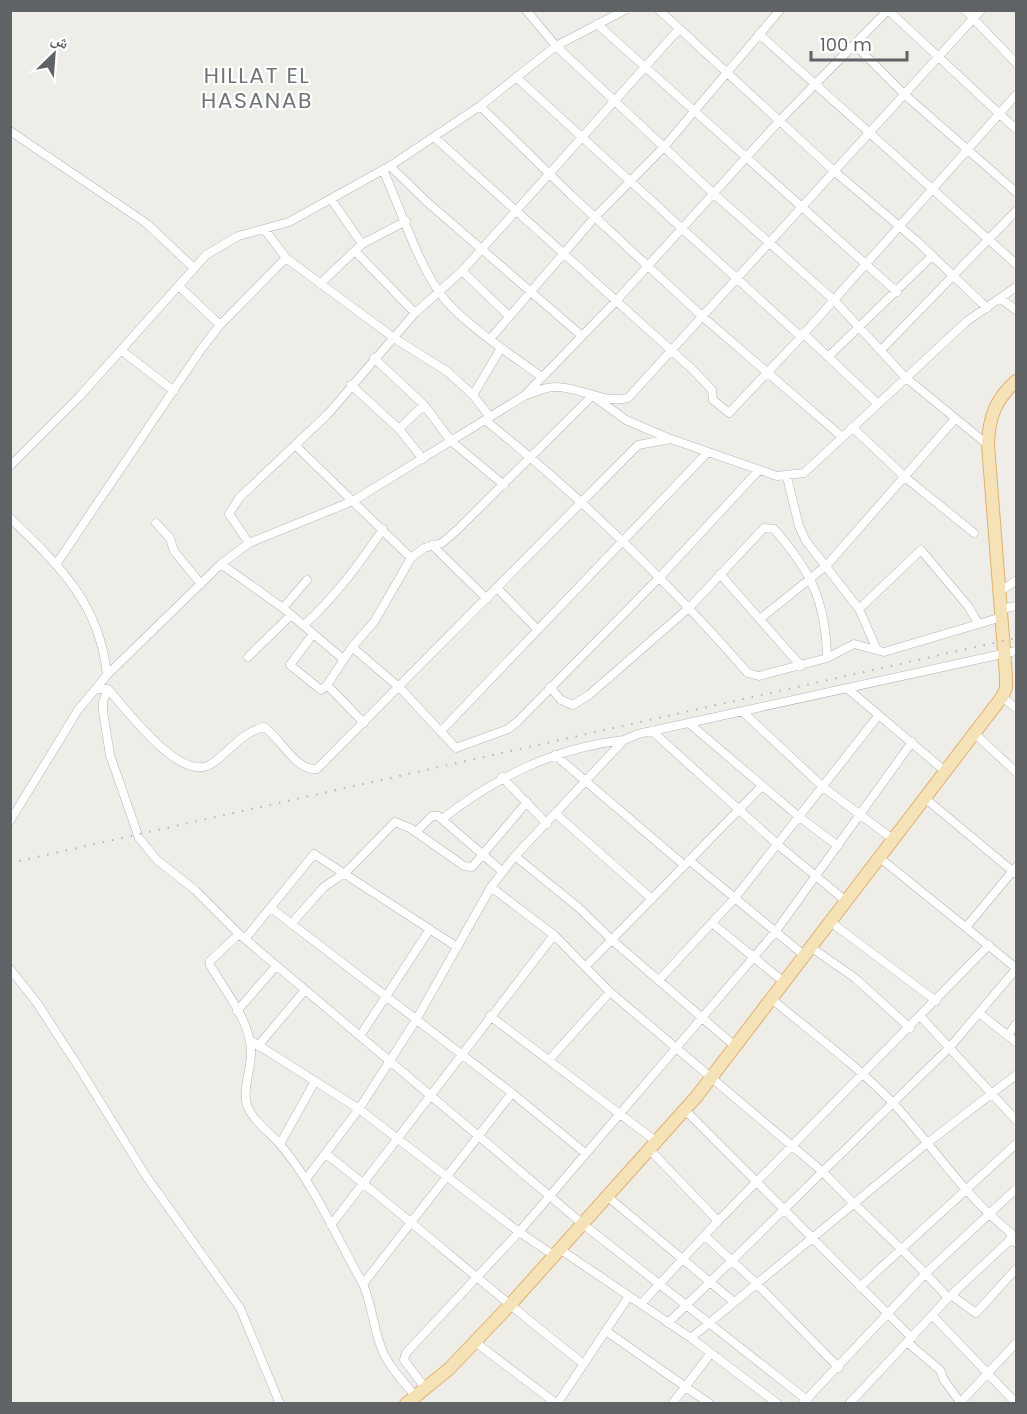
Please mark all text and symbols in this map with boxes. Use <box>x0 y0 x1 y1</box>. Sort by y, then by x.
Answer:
north arrow <box>24 24 84 84</box>
scale bar <box>811 24 907 62</box>
text: ش <box>48 27 73 55</box>
text: 100 m <box>820 32 872 57</box>
district label: HILLAT EL HASANAB <box>201 60 313 116</box>

